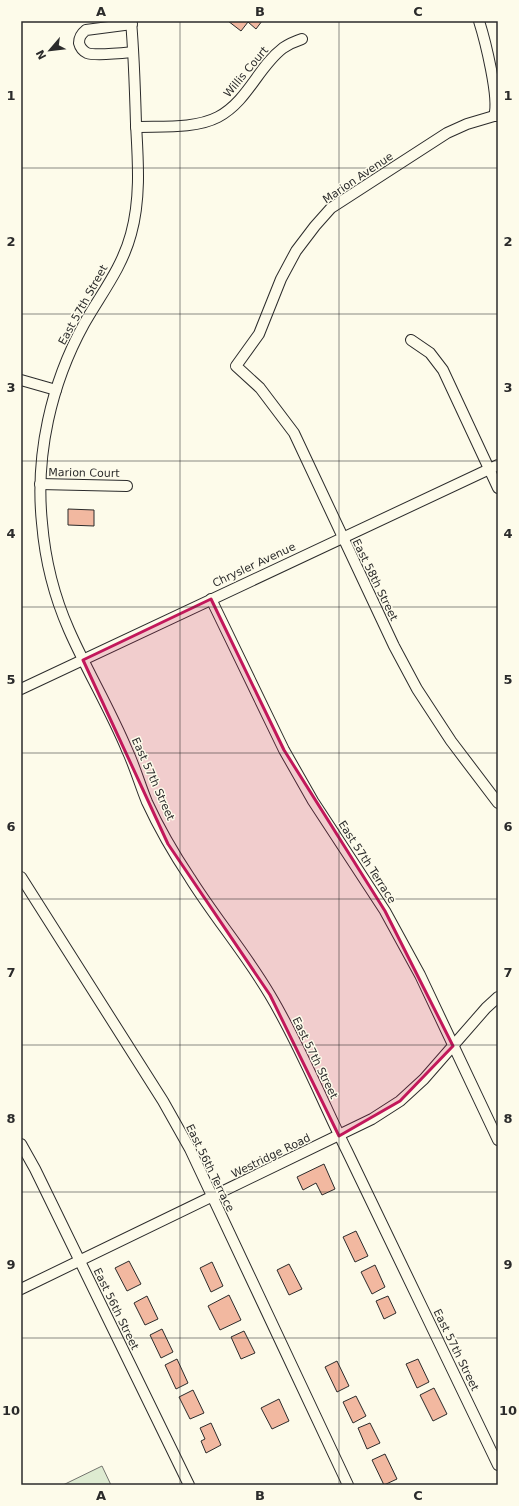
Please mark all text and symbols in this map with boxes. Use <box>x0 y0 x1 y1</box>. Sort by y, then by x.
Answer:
text: A <box>96 4 106 19</box>
text: B <box>255 4 265 19</box>
text: C <box>413 4 423 19</box>
north arrow <box>30 30 70 70</box>
street label: Willis Court <box>221 43 271 100</box>
text: N <box>34 47 50 62</box>
text: 1 <box>6 88 16 103</box>
text: 1 <box>503 88 513 103</box>
street label: Marion Avenue <box>320 150 396 206</box>
text: 2 <box>6 234 16 249</box>
text: 2 <box>503 234 513 249</box>
street label: East 57th Street <box>56 262 111 347</box>
text: 3 <box>6 380 16 395</box>
text: 3 <box>503 380 513 395</box>
street label: Marion Court <box>48 466 120 480</box>
text: 4 <box>6 526 16 541</box>
text: 4 <box>503 526 513 541</box>
street label: East 58th Street <box>350 537 401 624</box>
street label: Chrysler Avenue <box>210 540 298 590</box>
text: 5 <box>6 672 16 687</box>
text: 5 <box>503 672 513 687</box>
street label: East 57th Street <box>129 736 177 823</box>
street label: East 57th Terrace <box>335 818 399 906</box>
text: 6 <box>6 819 16 834</box>
text: 6 <box>503 819 513 834</box>
text: 7 <box>6 965 16 980</box>
text: 7 <box>503 965 513 980</box>
street label: East 57th Street <box>290 1015 341 1102</box>
text: 8 <box>6 1111 16 1126</box>
text: 8 <box>503 1111 513 1126</box>
street label: East 56th Terrace <box>183 1122 237 1214</box>
street label: Westridge Road <box>229 1131 313 1181</box>
text: 9 <box>6 1257 16 1272</box>
text: 9 <box>503 1257 513 1272</box>
street label: East 56th Street <box>91 1266 142 1353</box>
street label: East 57th Street <box>431 1307 482 1394</box>
text: 10 <box>2 1403 20 1418</box>
text: 10 <box>499 1403 517 1418</box>
text: A <box>96 1488 106 1503</box>
text: B <box>255 1488 265 1503</box>
text: C <box>413 1488 423 1503</box>

